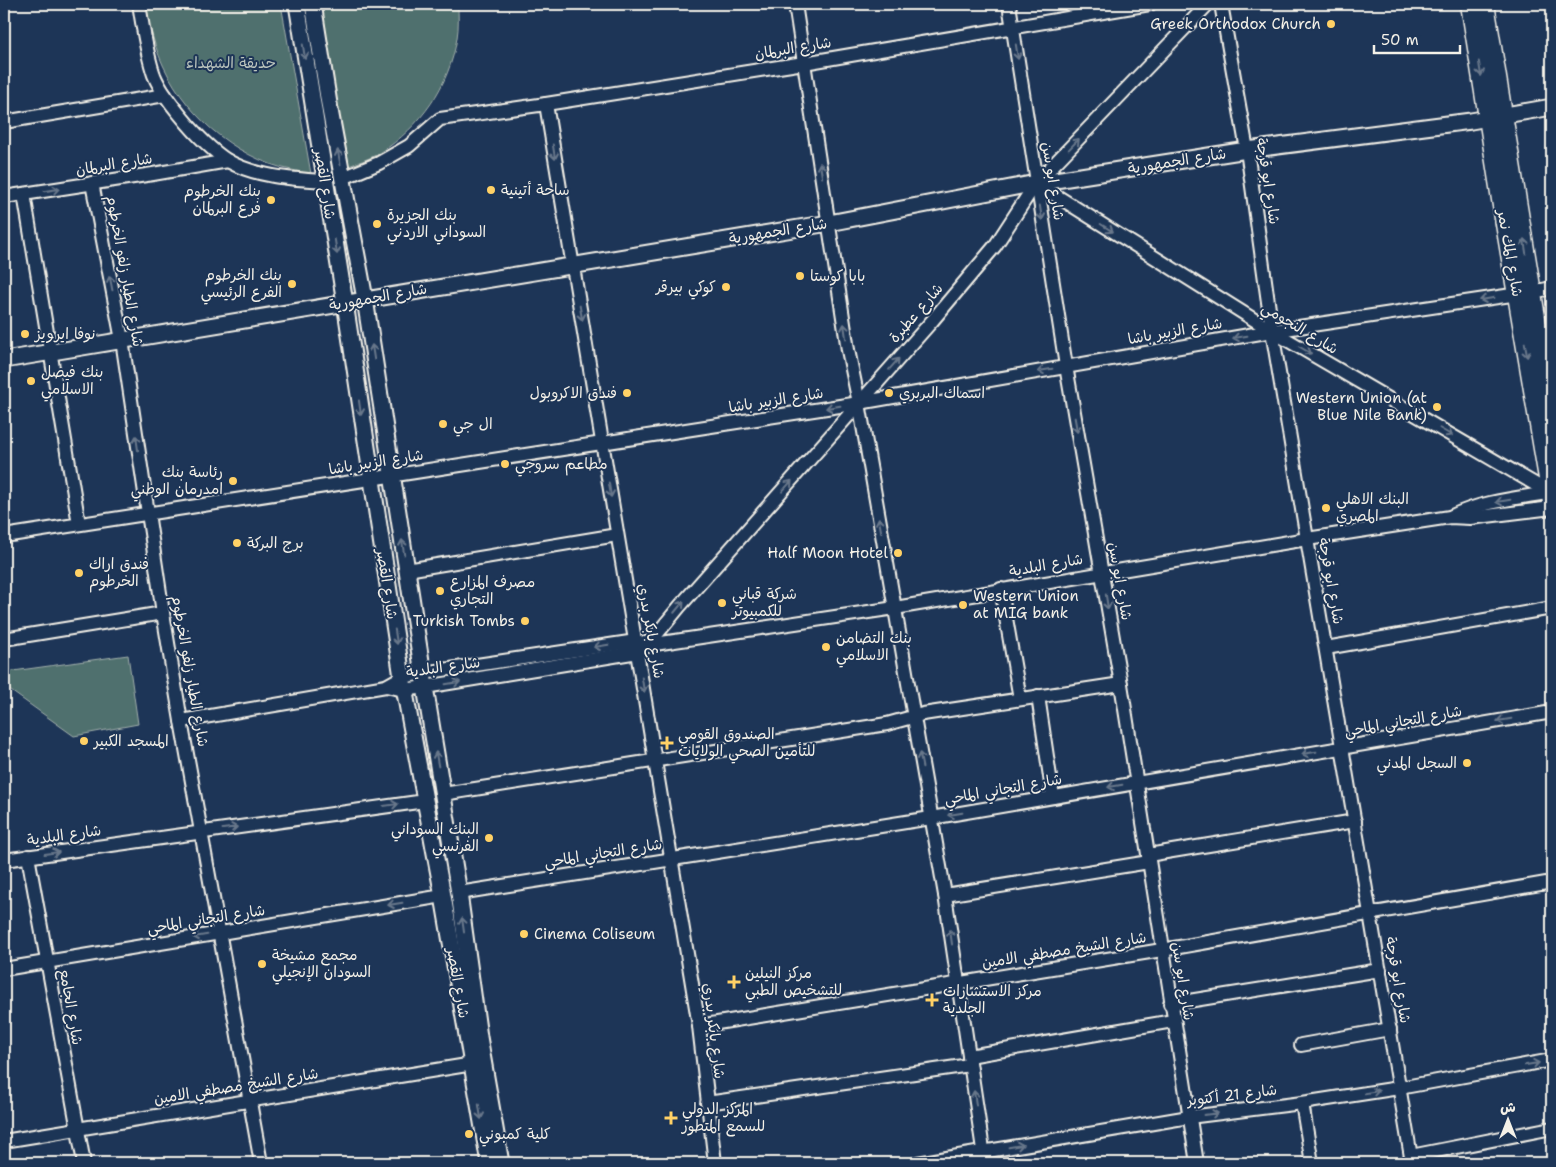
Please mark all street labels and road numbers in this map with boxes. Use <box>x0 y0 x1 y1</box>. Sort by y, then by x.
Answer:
street label: شارع البرلمان <box>753 32 833 64</box>
street label: شارع ابو قرجة <box>1251 136 1285 226</box>
street label: شارع ابو سن <box>1037 140 1069 222</box>
street label: شارع الجمهورية <box>1126 143 1228 179</box>
street label: شارع القصر <box>309 146 340 221</box>
street label: شارع البرلمان <box>74 148 154 180</box>
street label: شارع الطيار زلفو الخرطوم <box>100 194 148 349</box>
street label: شارع المك نمر <box>1492 206 1528 298</box>
street label: شارع الجمهورية <box>727 213 829 249</box>
street label: شارع الجمهورية <box>327 279 429 315</box>
street label: شارع عطبرة <box>884 279 948 347</box>
street label: شارع النجومي <box>1256 297 1342 361</box>
street label: شارع الزبير باشا <box>1126 313 1224 349</box>
street label: شارع الزبير باشا <box>727 383 825 417</box>
street label: شارع الزبير باشا <box>327 445 425 479</box>
street label: شارع ابو قرجة <box>1314 536 1348 626</box>
street label: شارع ابو سن <box>1103 540 1137 622</box>
street label: شارع القصر <box>371 546 402 621</box>
street label: شارع البلدية <box>1008 549 1084 581</box>
street label: شارع بابكر بدري <box>632 582 669 680</box>
street label: شارع الطيار زلفو الخرطوم <box>165 594 213 749</box>
street label: شارع البلدية <box>405 652 481 682</box>
street label: شارع التجاني الماحي <box>1343 701 1464 744</box>
street label: شارع التجاني الماحي <box>943 769 1064 812</box>
street label: شارع البلدية <box>26 820 102 850</box>
street label: شارع التجاني الماحي <box>543 834 664 875</box>
street label: شارع التجاني الماحي <box>146 900 267 941</box>
street label: شارع الشيخ مصطفي الامين <box>980 927 1148 976</box>
street label: شارع ابو قرجة <box>1381 935 1415 1025</box>
street label: شارع ابو سن <box>1167 940 1199 1022</box>
street label: شارع القصر <box>442 945 474 1020</box>
street label: شارع الجامع <box>53 967 88 1047</box>
street label: شارع بابكر بدري <box>697 982 730 1080</box>
street label: شارع الشيخ مصطفي الامين <box>152 1063 320 1112</box>
street label: شارع 21 أكتوبر <box>1184 1080 1278 1111</box>

